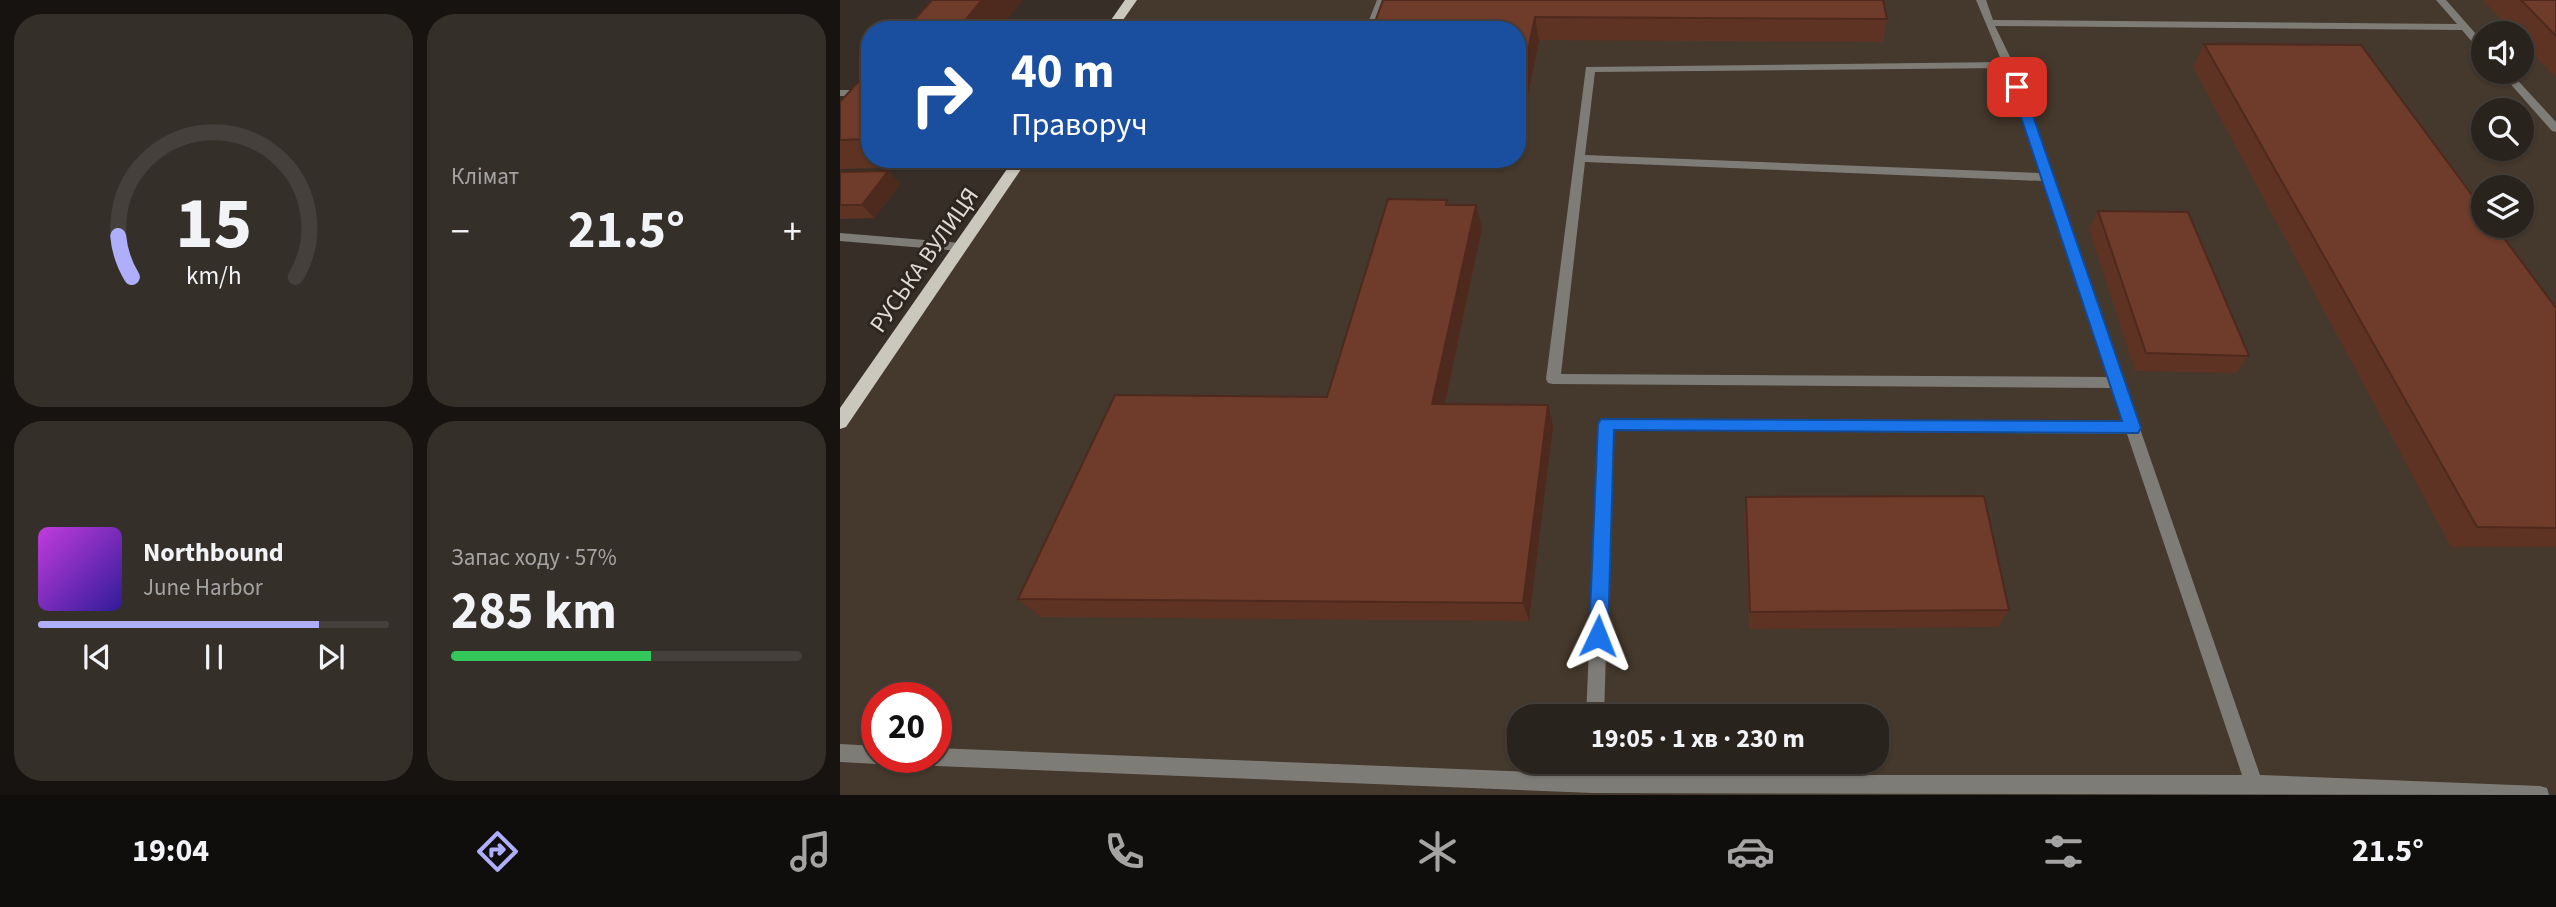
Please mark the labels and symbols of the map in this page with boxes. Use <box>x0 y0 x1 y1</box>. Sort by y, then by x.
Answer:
pin <box>1987 57 2047 117</box>
street label: РУСЬКА ВУЛИЦЯ <box>861 181 988 340</box>
position arrow <box>1561 599 1635 673</box>
speed limit sign: 20 <box>861 682 952 773</box>

